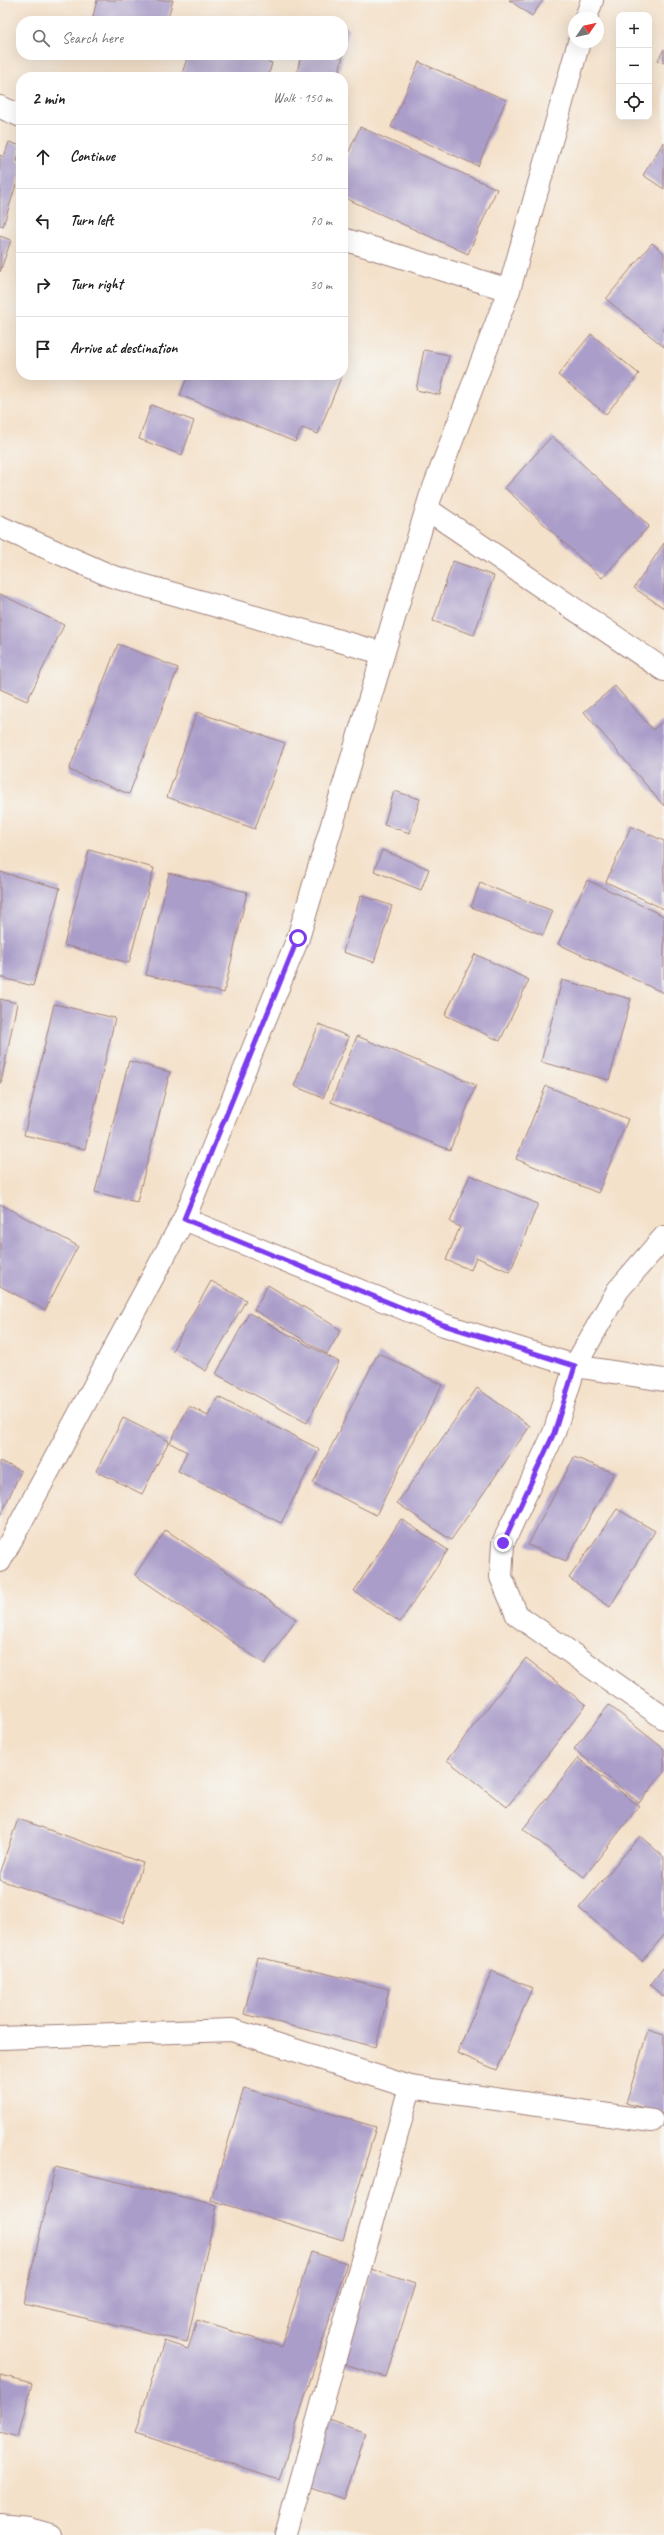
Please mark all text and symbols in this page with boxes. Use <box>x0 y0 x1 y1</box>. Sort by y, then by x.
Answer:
north arrow <box>568 12 604 48</box>
map controls <box>616 12 652 120</box>
button: + <box>616 12 652 48</box>
search box <box>16 16 348 60</box>
icon: search <box>30 27 52 49</box>
text: Search here <box>62 29 123 48</box>
button: − <box>616 48 652 84</box>
button: locate <box>616 84 652 120</box>
text: 2 min <box>32 88 65 109</box>
text: Walk · 150 m <box>273 90 332 106</box>
icon: ahead <box>32 146 54 168</box>
text: Continue <box>70 147 115 166</box>
text: 50 m <box>310 149 332 165</box>
icon: left <box>32 210 54 232</box>
text: Turn left <box>70 211 113 230</box>
text: 70 m <box>310 213 332 229</box>
icon: right <box>32 274 54 296</box>
text: Turn right <box>70 275 123 294</box>
text: 30 m <box>310 277 332 293</box>
icon: arrive <box>32 338 54 360</box>
text: Arrive at destination <box>70 339 177 358</box>
route start <box>289 929 307 947</box>
route end <box>494 1534 512 1552</box>

